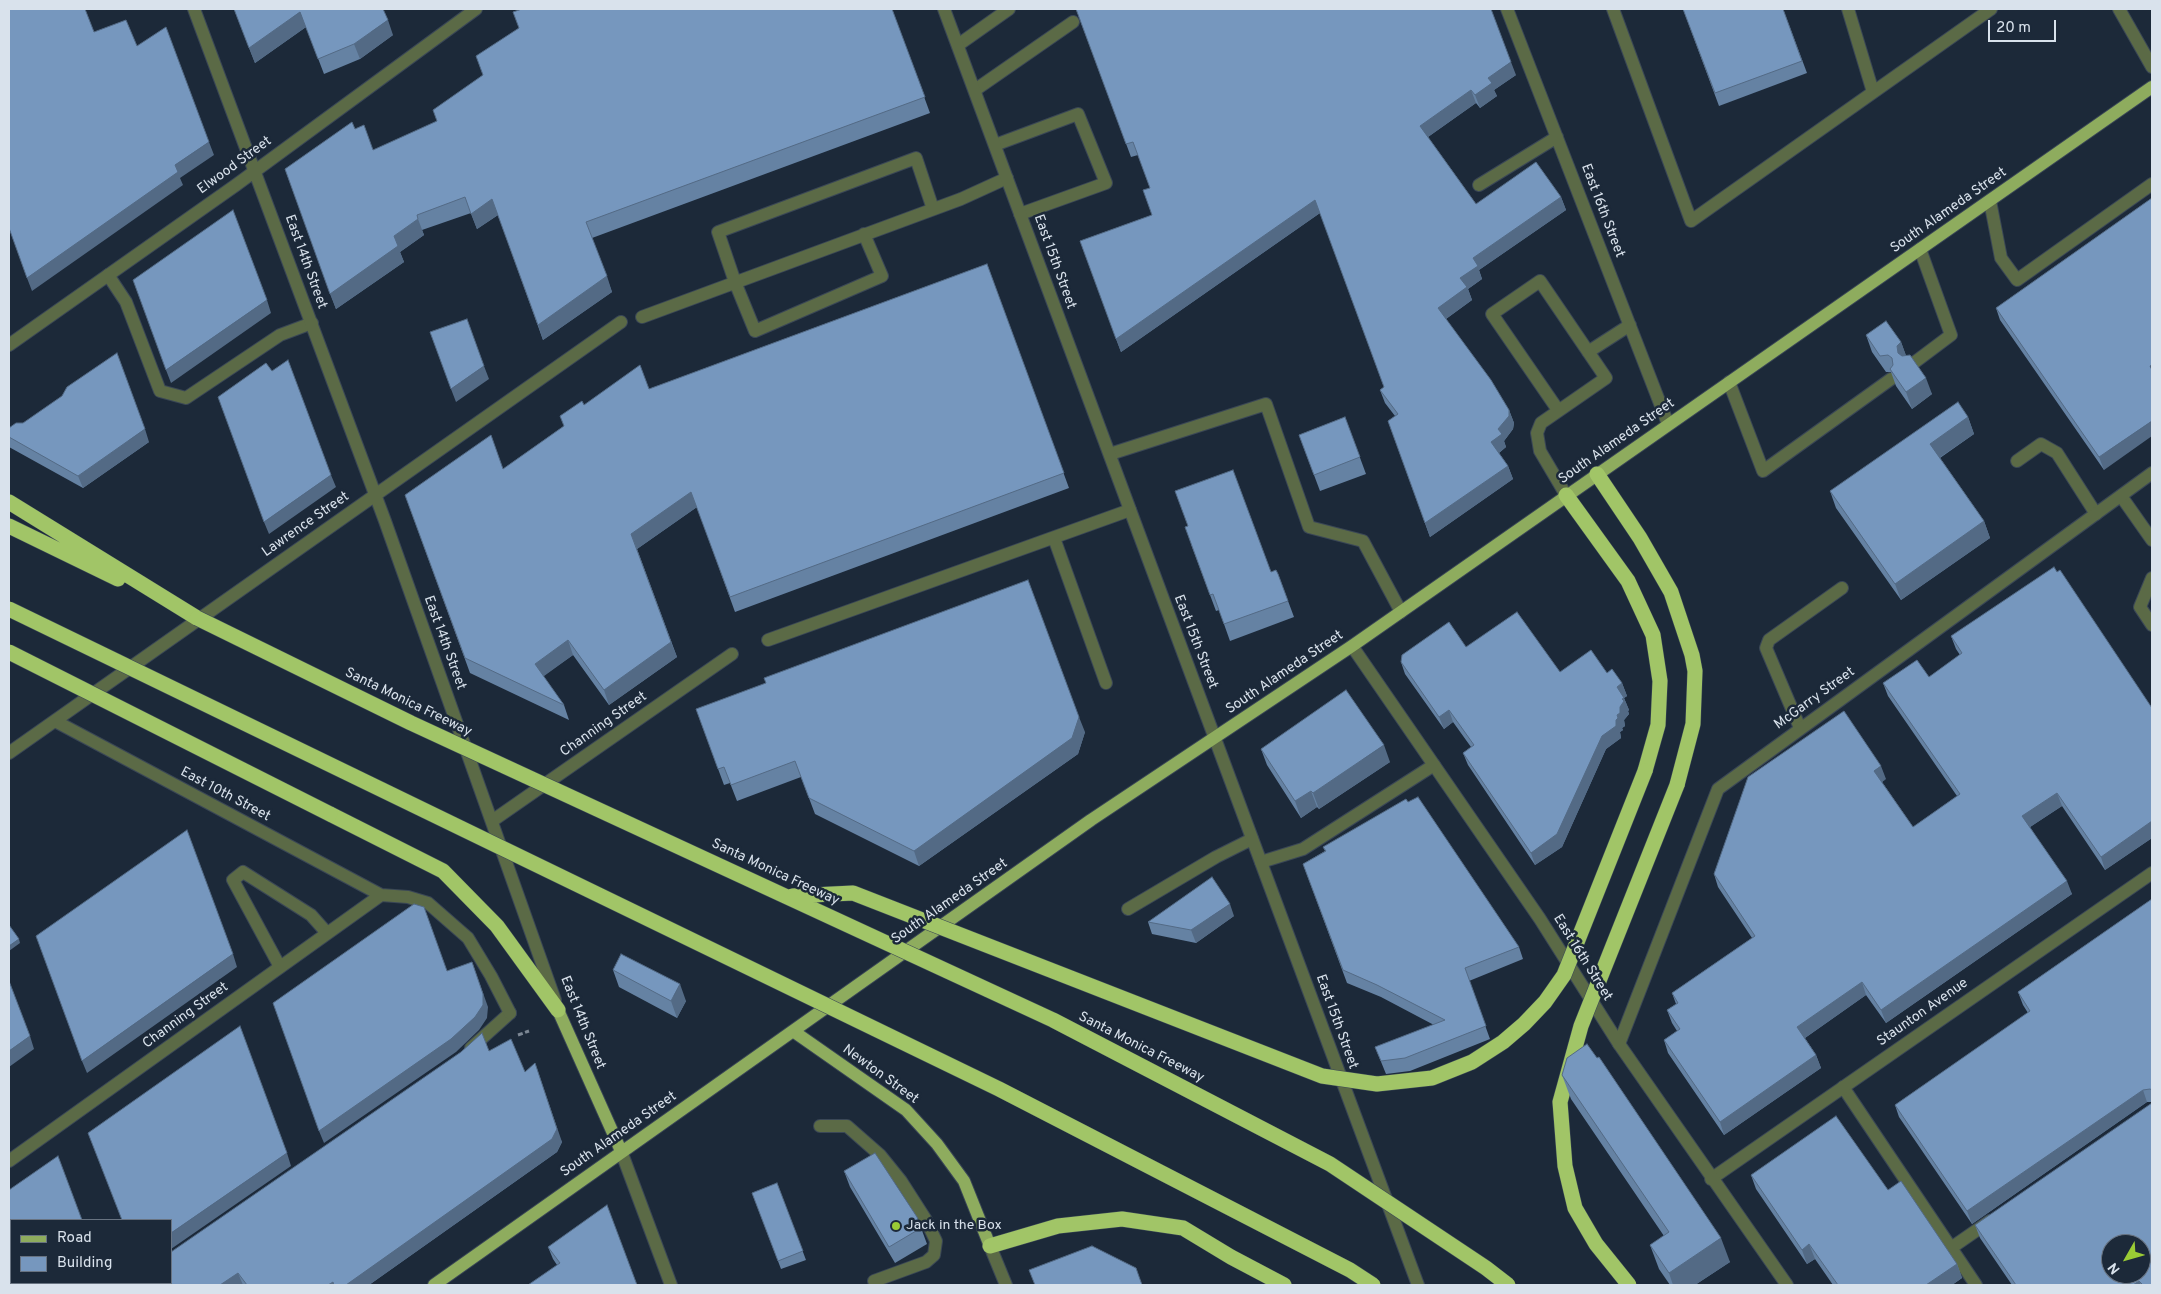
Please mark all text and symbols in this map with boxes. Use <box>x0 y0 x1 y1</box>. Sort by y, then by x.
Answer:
scale bar <box>1991 10 2058 42</box>
text: 20 m <box>1996 19 2031 38</box>
street label: Elwood Street <box>195 133 275 199</box>
street label: East 16th Street <box>1576 162 1628 260</box>
street label: South Alameda Street <box>1888 165 2010 257</box>
street label: East 15th Street <box>1029 212 1079 312</box>
street label: East 14th Street <box>280 213 330 311</box>
street label: South Alameda Street <box>1556 396 1678 488</box>
street label: Lawrence Street <box>259 489 353 561</box>
street label: East 15th Street <box>1169 593 1221 691</box>
street label: East 14th Street <box>419 594 469 692</box>
street label: South Alameda Street <box>1223 628 1347 718</box>
street label: McGarry Street <box>1771 664 1859 734</box>
street label: Santa Monica Freeway <box>342 665 474 741</box>
street label: Channing Street <box>557 689 651 761</box>
street label: East 10th Street <box>177 764 273 826</box>
street label: Santa Monica Freeway <box>708 836 842 910</box>
street label: South Alameda Street <box>889 856 1011 948</box>
street label: East 16th Street <box>1549 912 1615 1004</box>
street label: East 15th Street <box>1311 972 1361 1072</box>
street label: East 14th Street <box>556 974 608 1072</box>
street label: Staunton Avenue <box>1874 975 1972 1051</box>
street label: Channing Street <box>140 979 232 1053</box>
street label: Santa Monica Freeway <box>1075 1009 1207 1087</box>
street label: Newton Street <box>839 1042 921 1108</box>
street label: South Alameda Street <box>558 1089 680 1181</box>
place label: Jack in the Box <box>906 1218 1002 1234</box>
legend <box>10 1219 172 1284</box>
marker: Jack in the Box <box>890 1220 902 1232</box>
text: Road <box>57 1229 92 1248</box>
north arrow <box>2101 1234 2151 1284</box>
text: Building <box>57 1254 112 1273</box>
text: N <box>2105 1259 2124 1277</box>

